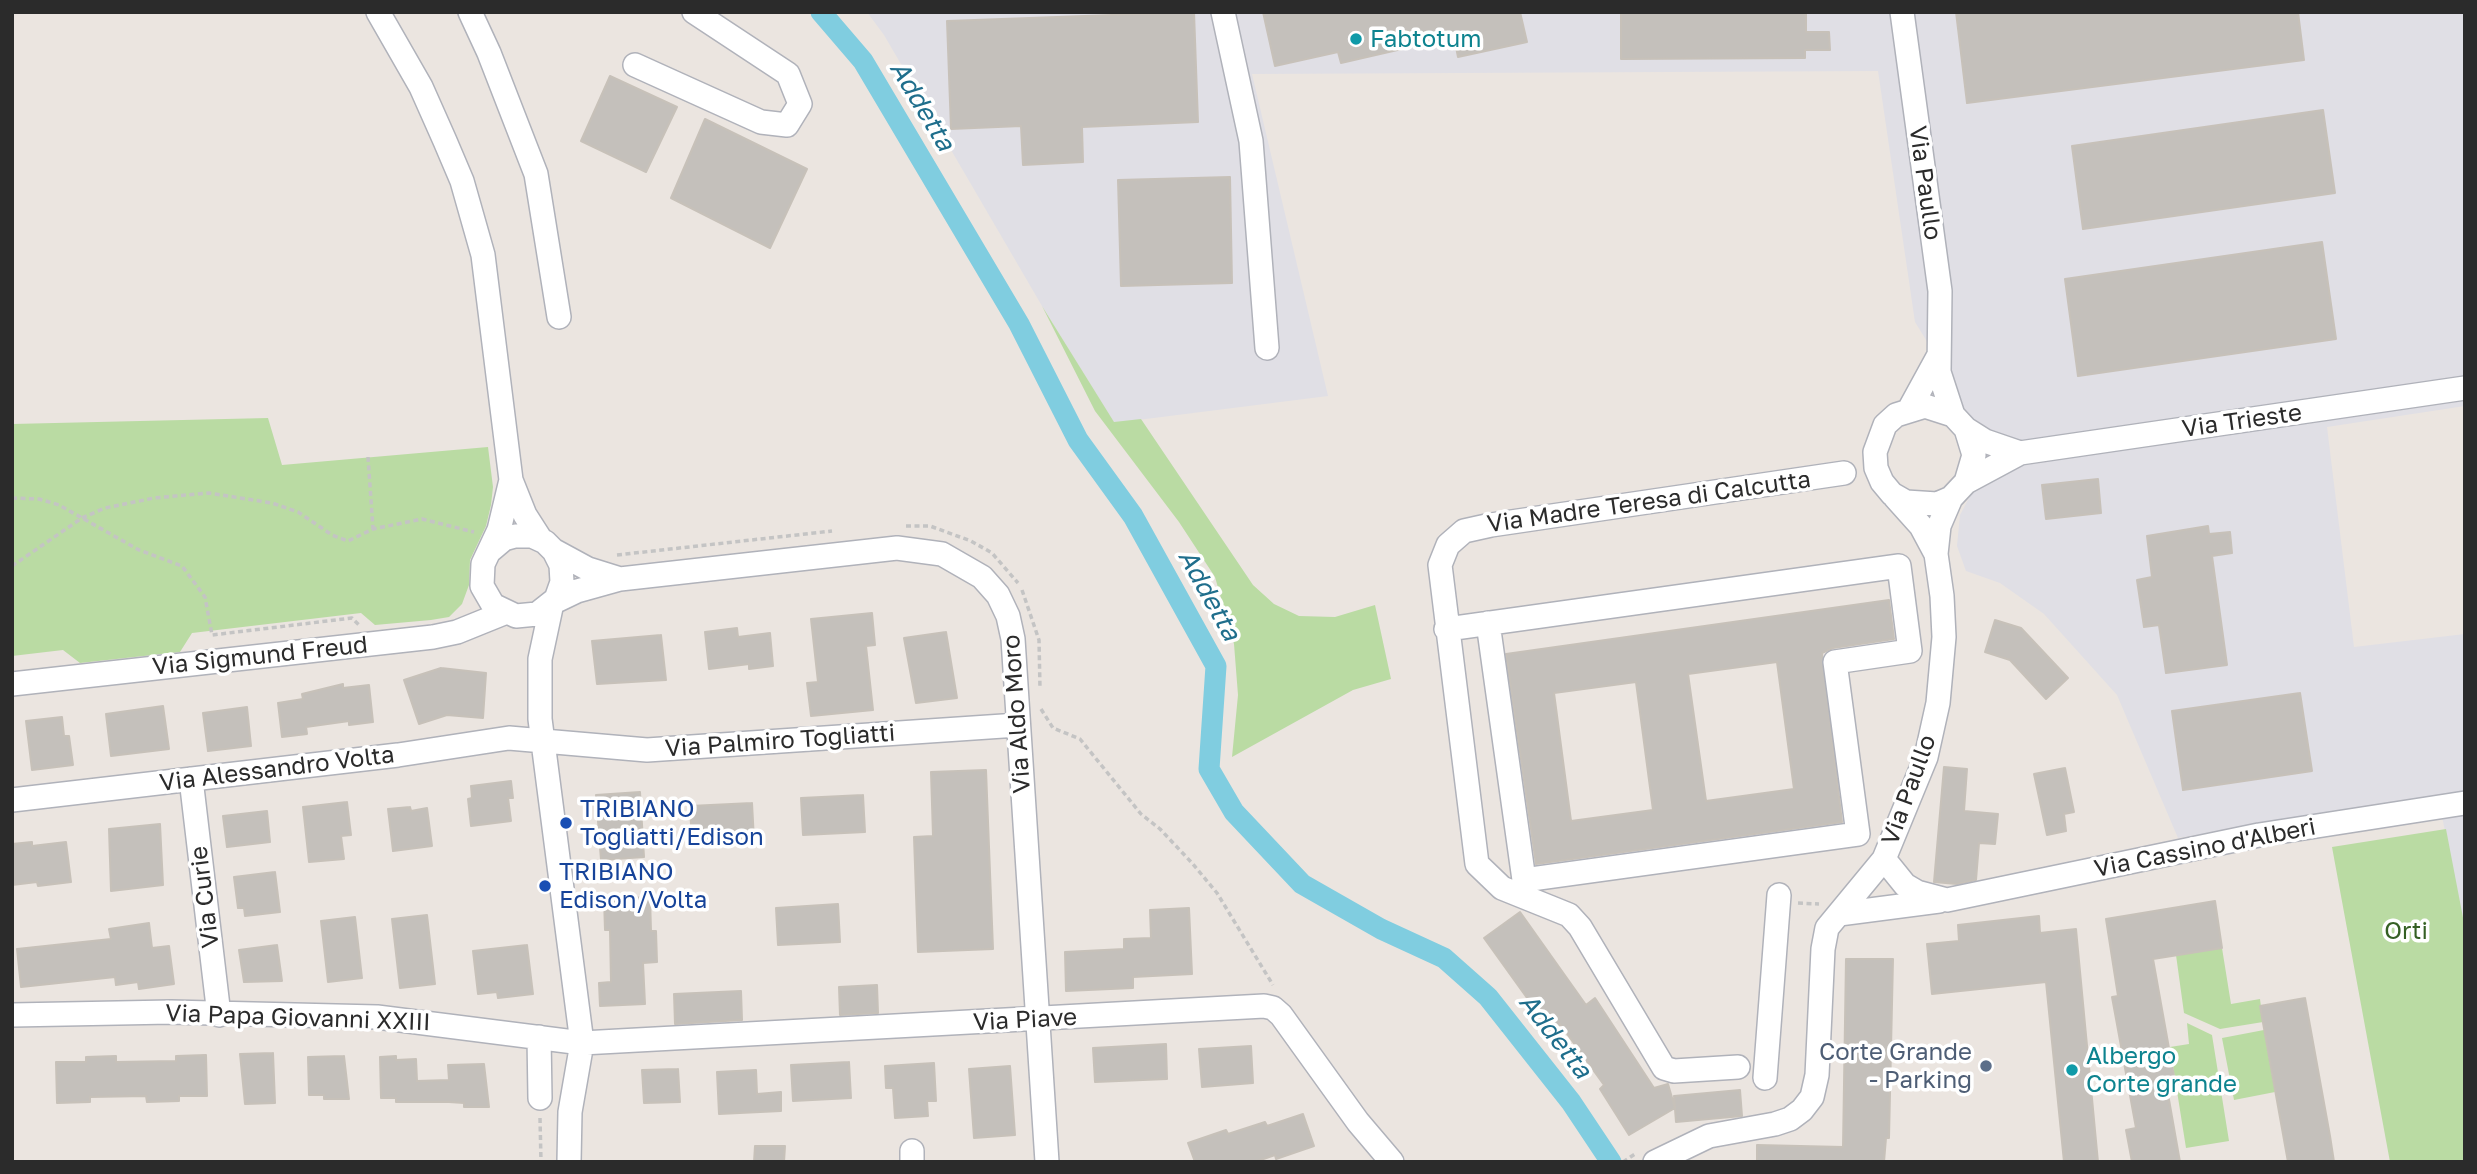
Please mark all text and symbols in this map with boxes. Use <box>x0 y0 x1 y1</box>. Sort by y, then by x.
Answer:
place label: Fabtotum <box>1370 25 1481 53</box>
marker: Fabtotum <box>1348 31 1364 47</box>
water label: Addetta <box>883 55 961 157</box>
street label: Via Paullo <box>1903 124 1947 242</box>
street label: Via Trieste <box>2180 398 2304 444</box>
street label: Via Madre Teresa di Calcutta <box>1485 465 1813 539</box>
water label: Addetta <box>1171 544 1247 646</box>
street label: Via Sigmund Freud <box>151 630 369 682</box>
street label: Via Aldo Moro <box>997 634 1037 794</box>
street label: Via Palmiro Togliatti <box>664 719 896 763</box>
street label: Via Paullo <box>1876 731 1942 849</box>
street label: Via Alessandro Volta <box>158 740 396 798</box>
place label: TRIBIANO Togliatti/Edison <box>580 795 764 851</box>
street label: Via Cassino d'Alberi <box>2092 812 2318 884</box>
marker: TRIBIANO Togliatti/Edison <box>558 815 574 831</box>
street label: Via Curie <box>184 844 226 950</box>
place label: TRIBIANO Edison/Volta <box>559 858 707 914</box>
marker: TRIBIANO Edison/Volta <box>537 878 553 894</box>
park label: Orti <box>2384 917 2428 945</box>
water label: Addetta <box>1512 987 1598 1085</box>
street label: Via Papa Giovanni XXIII <box>165 999 431 1037</box>
street label: Via Piave <box>972 1003 1078 1037</box>
place label: Corte Grande - Parking <box>1819 1038 1972 1094</box>
place label: Albergo Corte grande <box>2086 1042 2237 1098</box>
marker: Corte Grande - Parking <box>1978 1058 1994 1074</box>
marker: Albergo Corte grande <box>2064 1062 2080 1078</box>

